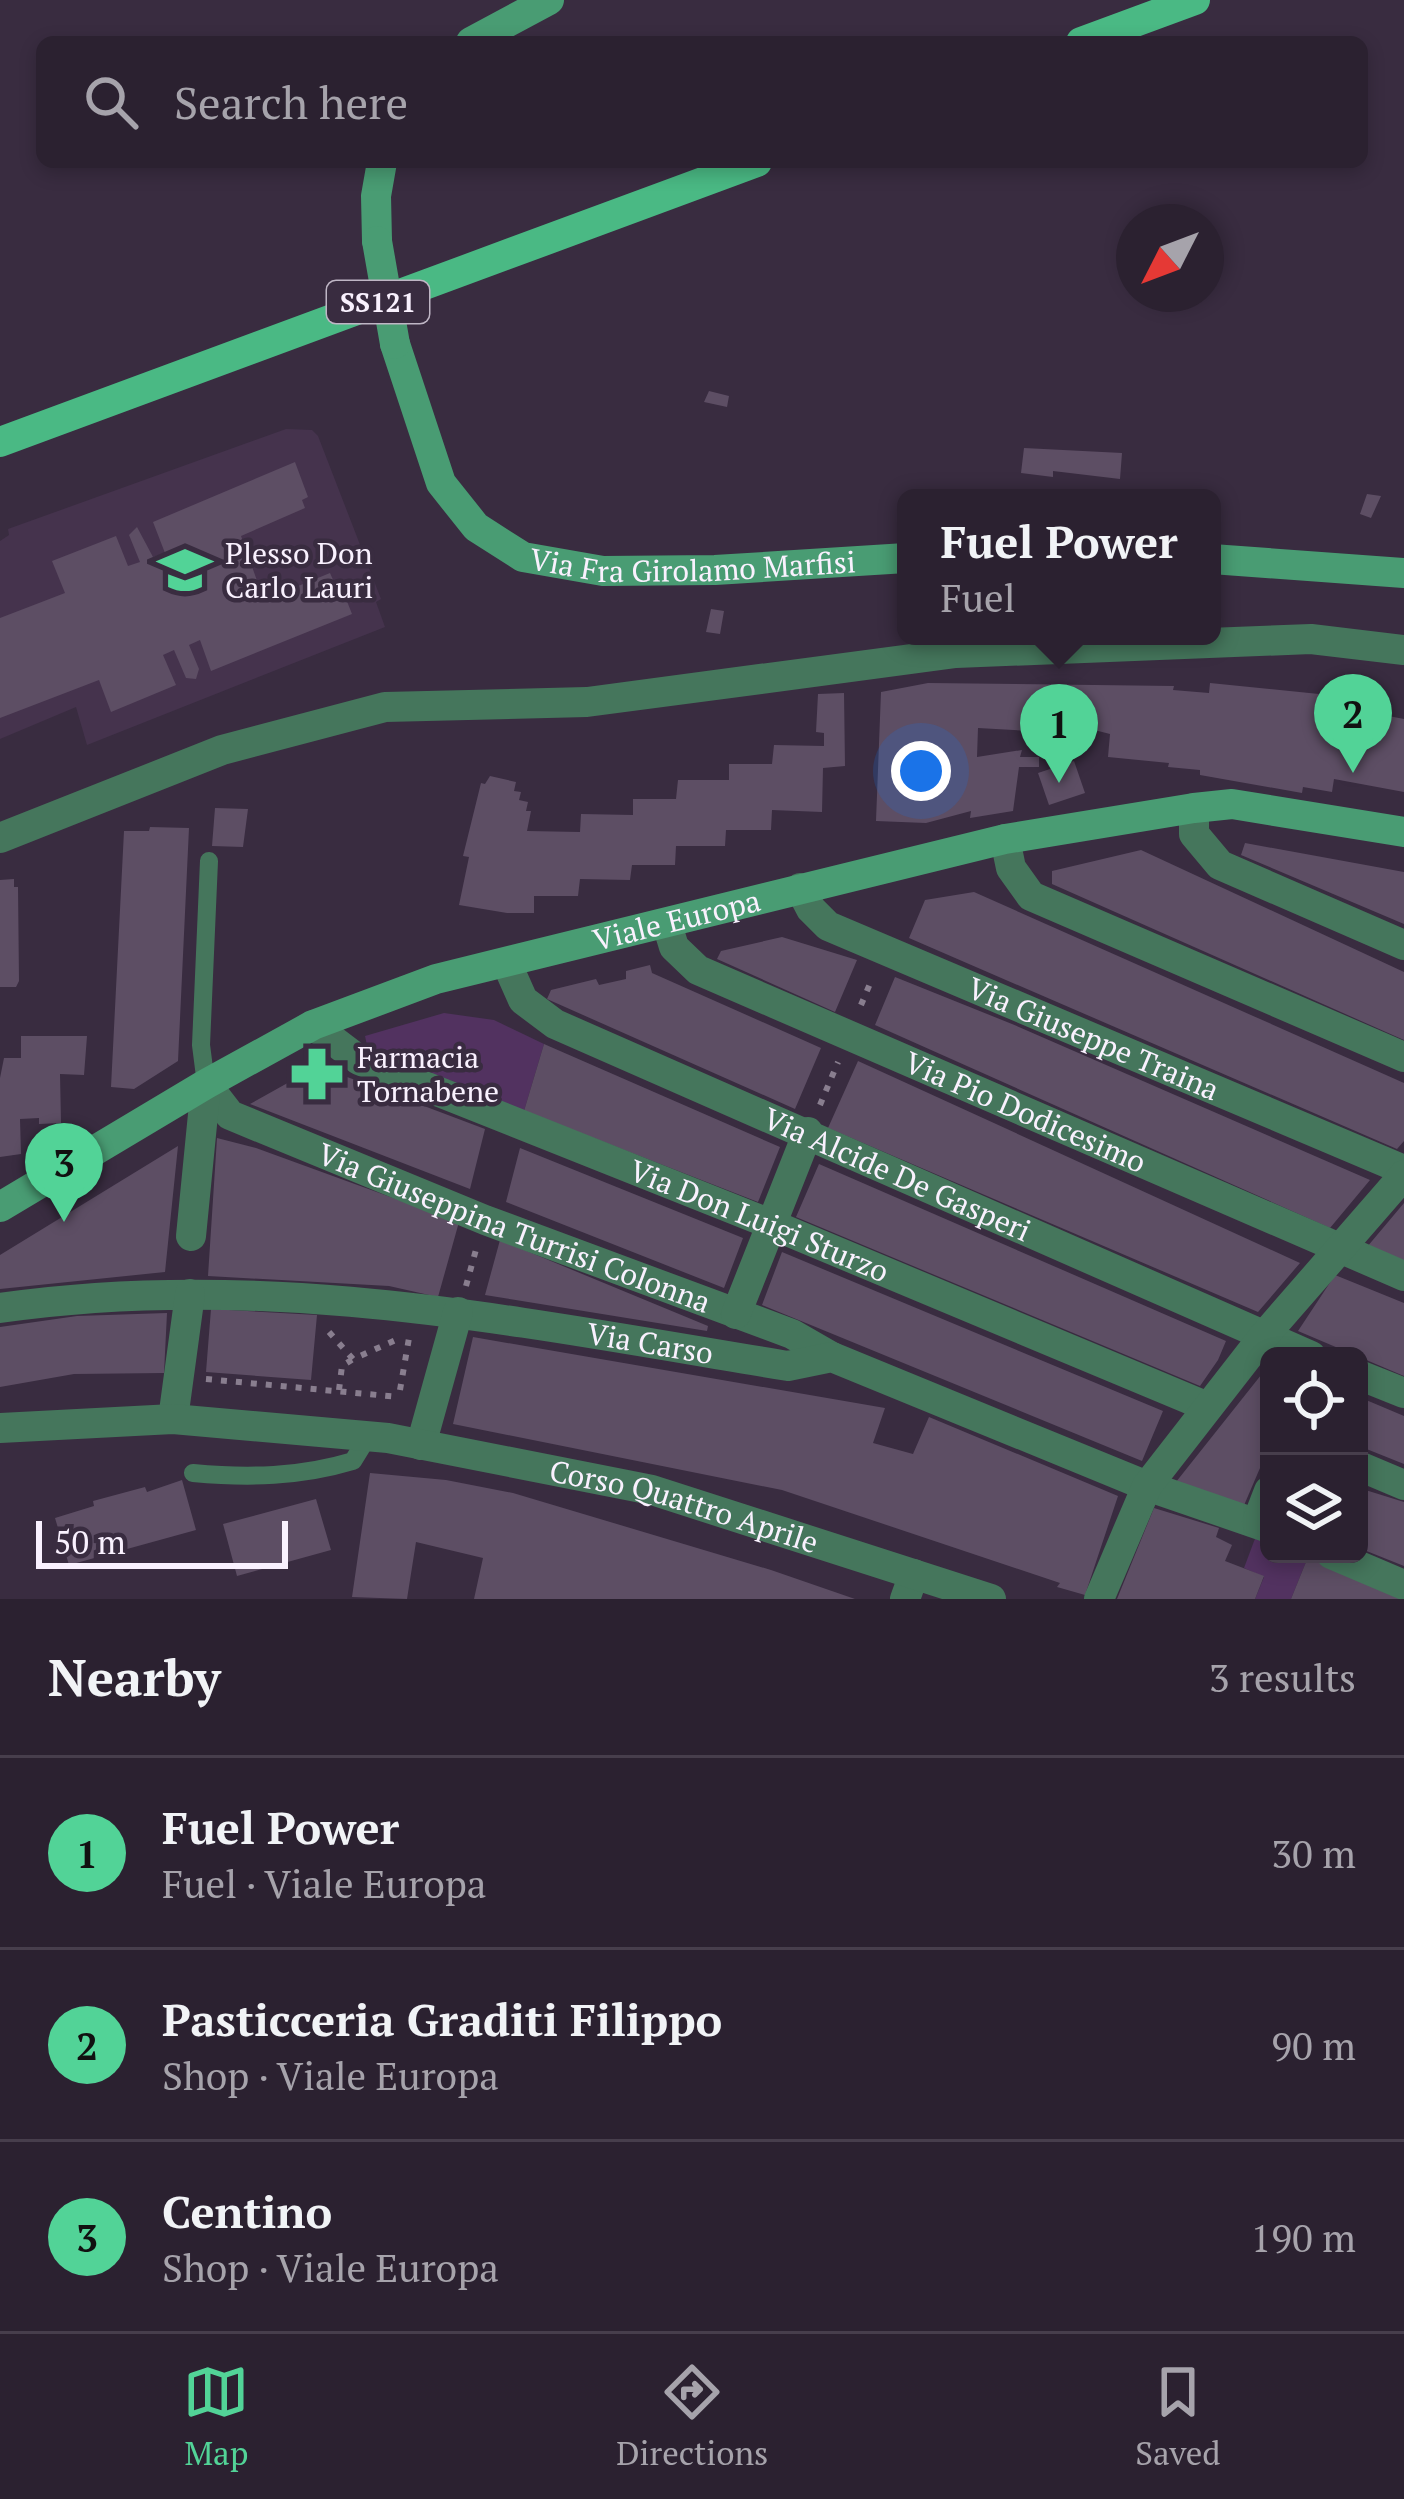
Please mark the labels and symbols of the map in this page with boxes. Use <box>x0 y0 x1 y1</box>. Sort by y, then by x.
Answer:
north arrow <box>1116 204 1224 312</box>
road number: SS121 <box>327 281 429 323</box>
place label: Plesso Don Carlo Lauri <box>225 533 373 607</box>
street label: Via Fra Girolamo Marfisi <box>527 539 857 591</box>
school or university icon: Plesso Don Carlo Lauri <box>156 541 214 599</box>
pin: 2 <box>1314 674 1392 773</box>
pin: 1 <box>1020 684 1098 783</box>
your location <box>891 741 951 801</box>
street label: Viale Europa <box>589 880 764 960</box>
street label: Via Giuseppe Traina <box>961 967 1225 1109</box>
place label: Farmacia Tornabene <box>357 1037 499 1111</box>
street label: Via Pio Dodicesimo <box>898 1042 1152 1182</box>
pharmacy icon: Farmacia Tornabene <box>288 1045 346 1103</box>
street label: Via Alcide De Gasperi <box>757 1098 1037 1250</box>
pin: 3 <box>25 1123 103 1222</box>
street label: Via Giuseppina Turrisi Colonna <box>312 1133 716 1322</box>
street label: Via Don Luigi Sturzo <box>624 1150 895 1291</box>
street label: Via Carso <box>584 1313 716 1373</box>
street label: Corso Quattro Aprile <box>546 1450 823 1562</box>
scale bar <box>36 1515 288 1568</box>

